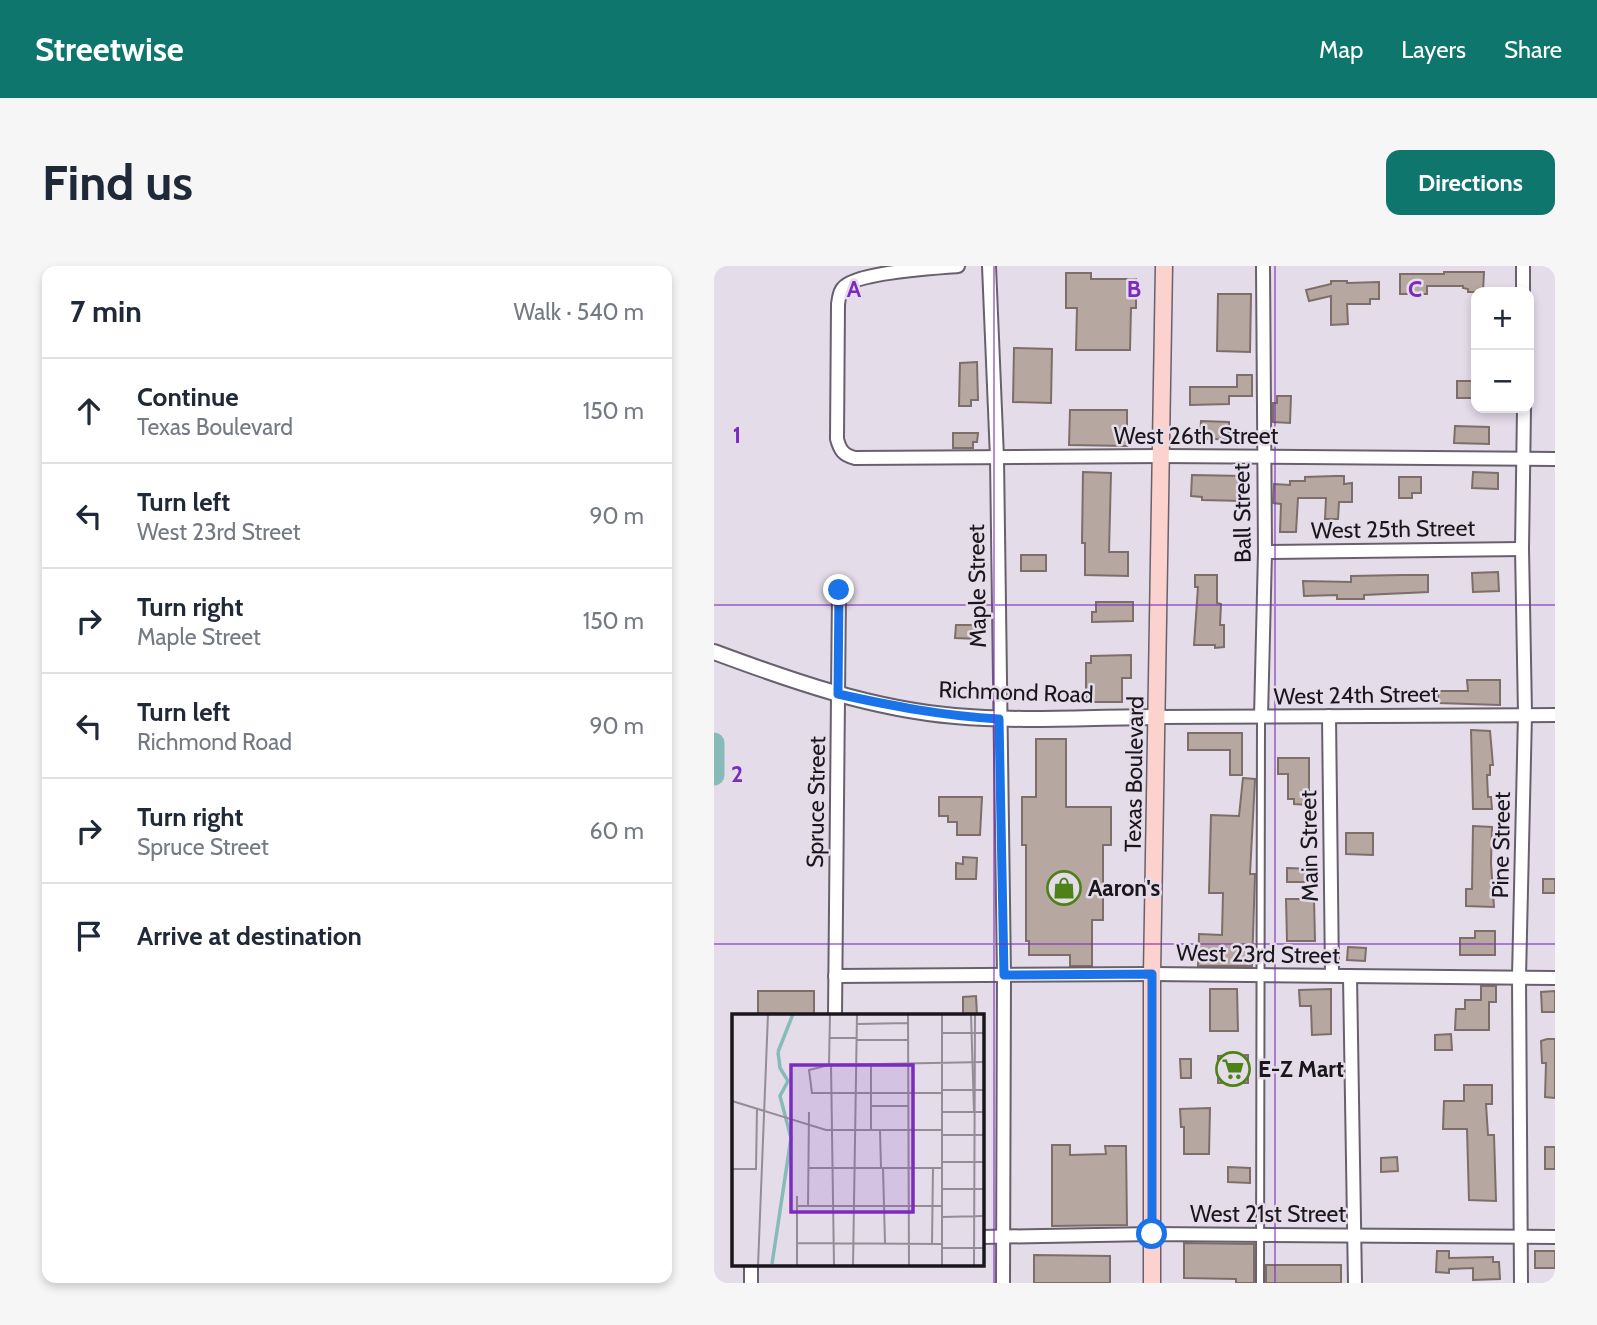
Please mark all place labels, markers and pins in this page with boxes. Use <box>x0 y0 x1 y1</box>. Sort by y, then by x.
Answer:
shop icon: Aaron's <box>1045 869 1083 907</box>
place label: Aaron's <box>1088 874 1161 902</box>
supermarket icon: E-Z Mart <box>1214 1050 1252 1088</box>
place label: E-Z Mart <box>1258 1055 1344 1083</box>

